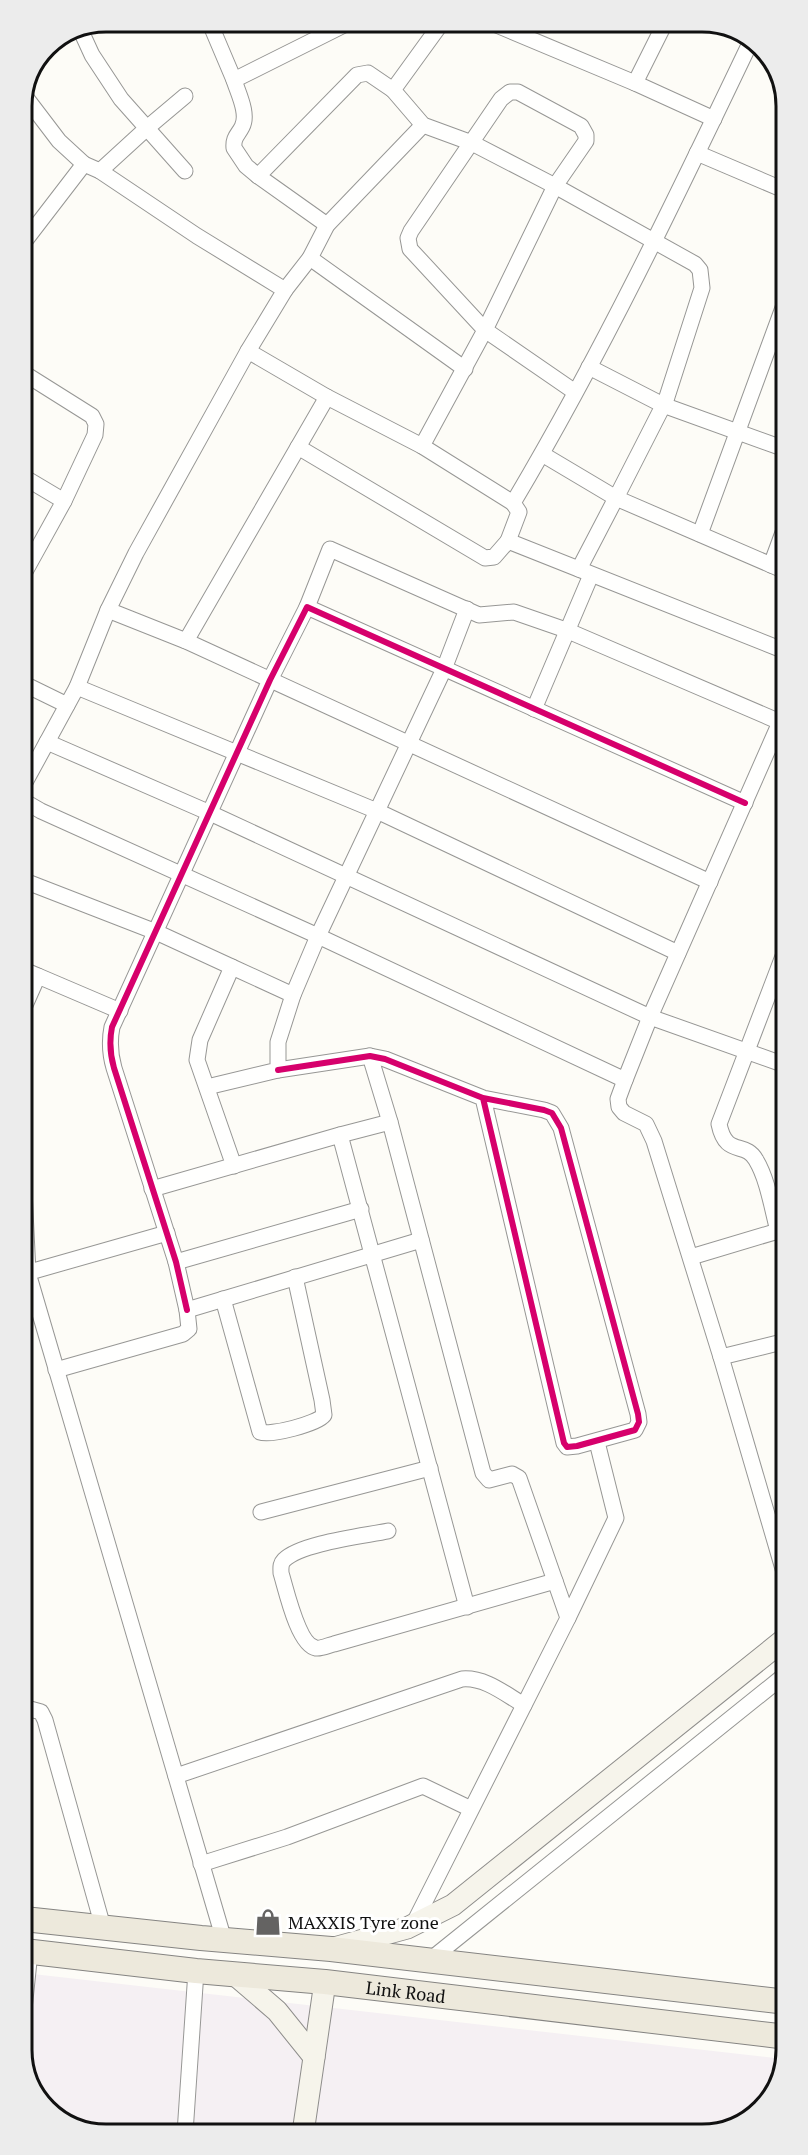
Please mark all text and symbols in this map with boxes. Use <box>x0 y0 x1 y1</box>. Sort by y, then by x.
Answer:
shop icon: MAXXIS Tyre zone <box>253 1907 283 1937</box>
place label: MAXXIS Tyre zone <box>288 1910 439 1934</box>
street label: Link Road <box>365 1975 447 2008</box>

